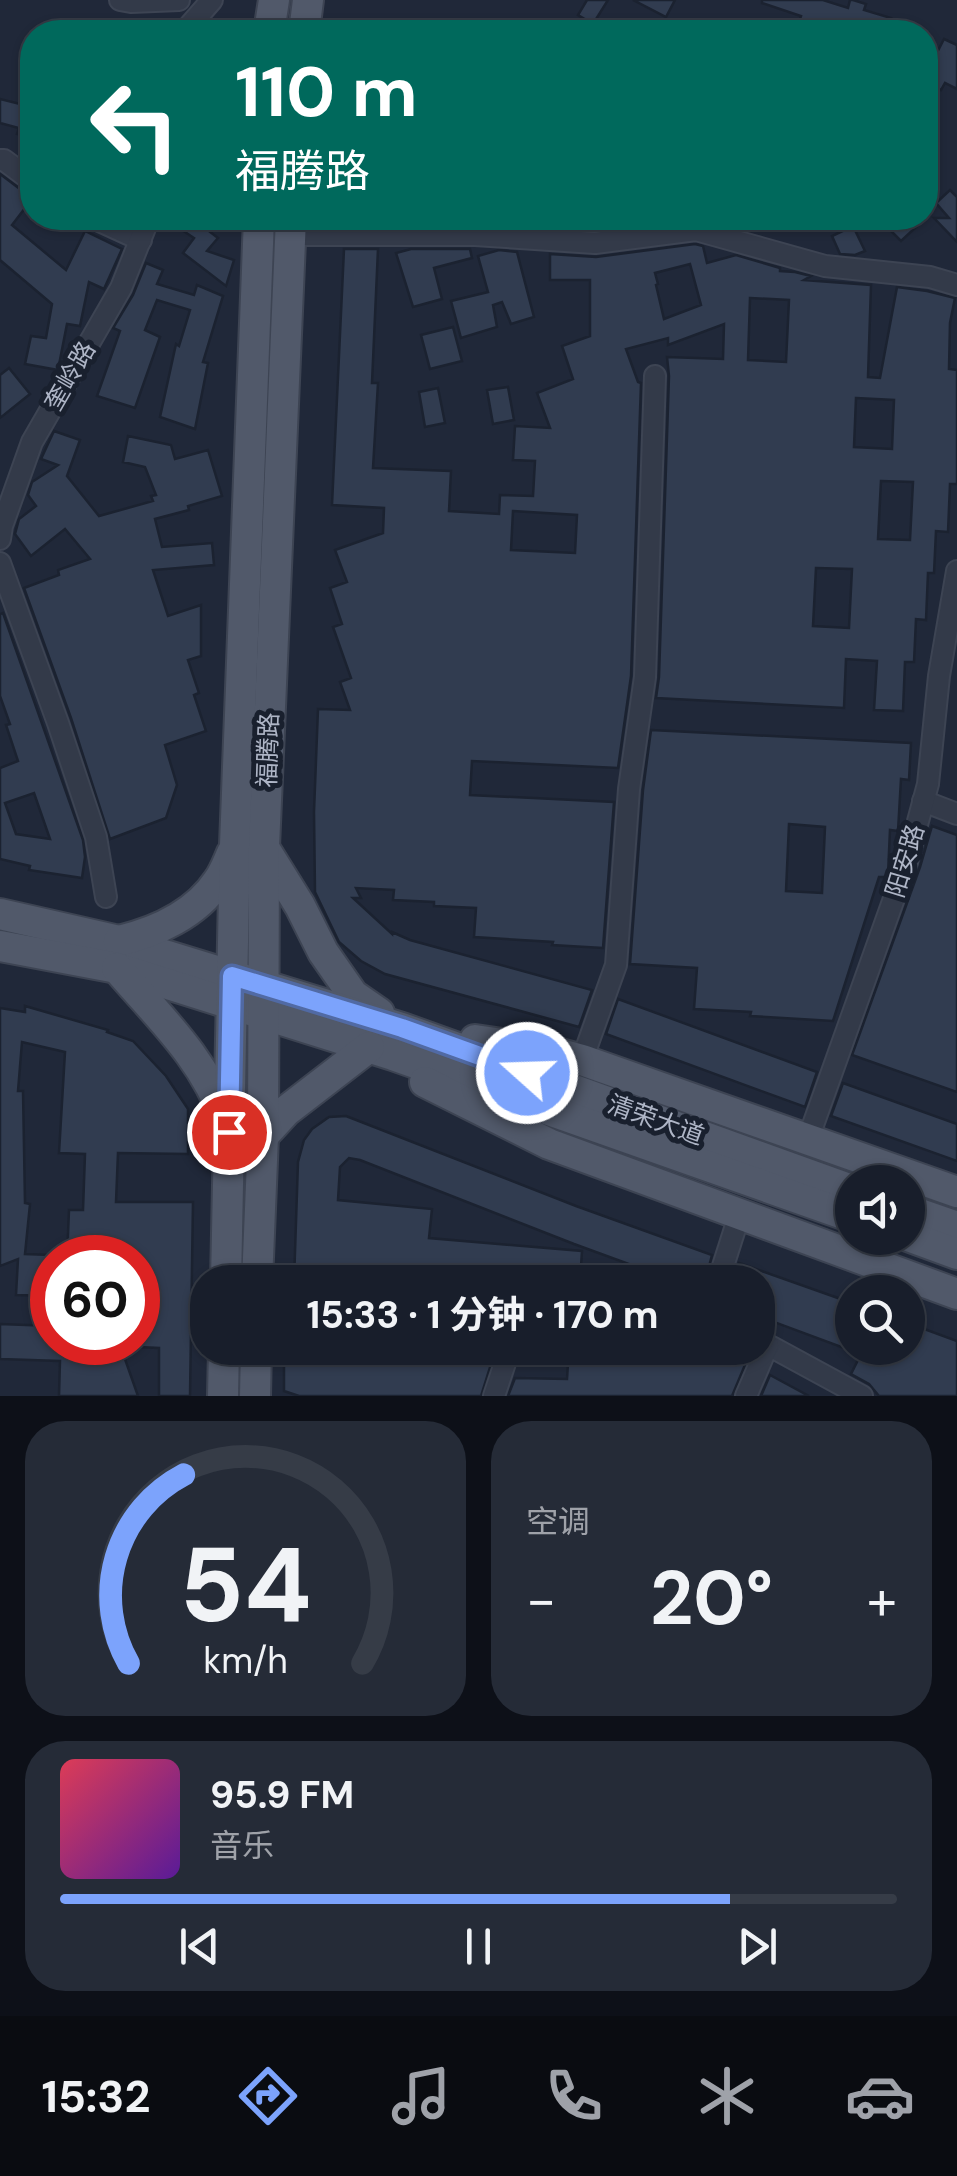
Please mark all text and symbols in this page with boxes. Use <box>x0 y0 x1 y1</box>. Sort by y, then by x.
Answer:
text: 110 m <box>235 47 418 138</box>
icon: left <box>70 60 200 190</box>
text: 福腾路 <box>235 142 370 201</box>
street label: 奎岭路 <box>37 335 103 417</box>
street label: 福腾路 <box>250 712 286 788</box>
street label: 阳安路 <box>878 820 932 902</box>
position arrow <box>475 1021 579 1125</box>
street label: 清荣大道 <box>603 1087 709 1153</box>
pin <box>187 1090 272 1175</box>
icon: arrive <box>202 1105 257 1160</box>
map controls <box>835 1165 925 1365</box>
button: sound <box>835 1165 925 1255</box>
speed limit sign: 60 <box>30 1235 160 1365</box>
button: search <box>835 1275 925 1365</box>
text: 15:33 · 1 分钟 · 170 m <box>306 1290 659 1340</box>
text: 空调 <box>526 1501 590 1543</box>
text: 54 <box>179 1518 312 1653</box>
text: 20° <box>650 1550 773 1647</box>
text: − <box>526 1564 556 1636</box>
text: + <box>867 1564 897 1636</box>
text: km/h <box>203 1638 288 1684</box>
text: 95.9 FM <box>210 1770 354 1820</box>
text: 音乐 <box>210 1825 274 1867</box>
icon: previous <box>172 1919 227 1974</box>
icon: pause <box>451 1919 506 1974</box>
icon: next <box>730 1919 785 1974</box>
icon: directions <box>233 2061 303 2131</box>
icon: music <box>386 2061 456 2131</box>
icon: phone <box>539 2061 609 2131</box>
icon: climate <box>692 2061 762 2131</box>
icon: car <box>845 2061 915 2131</box>
text: 15:32 <box>42 2067 150 2126</box>

